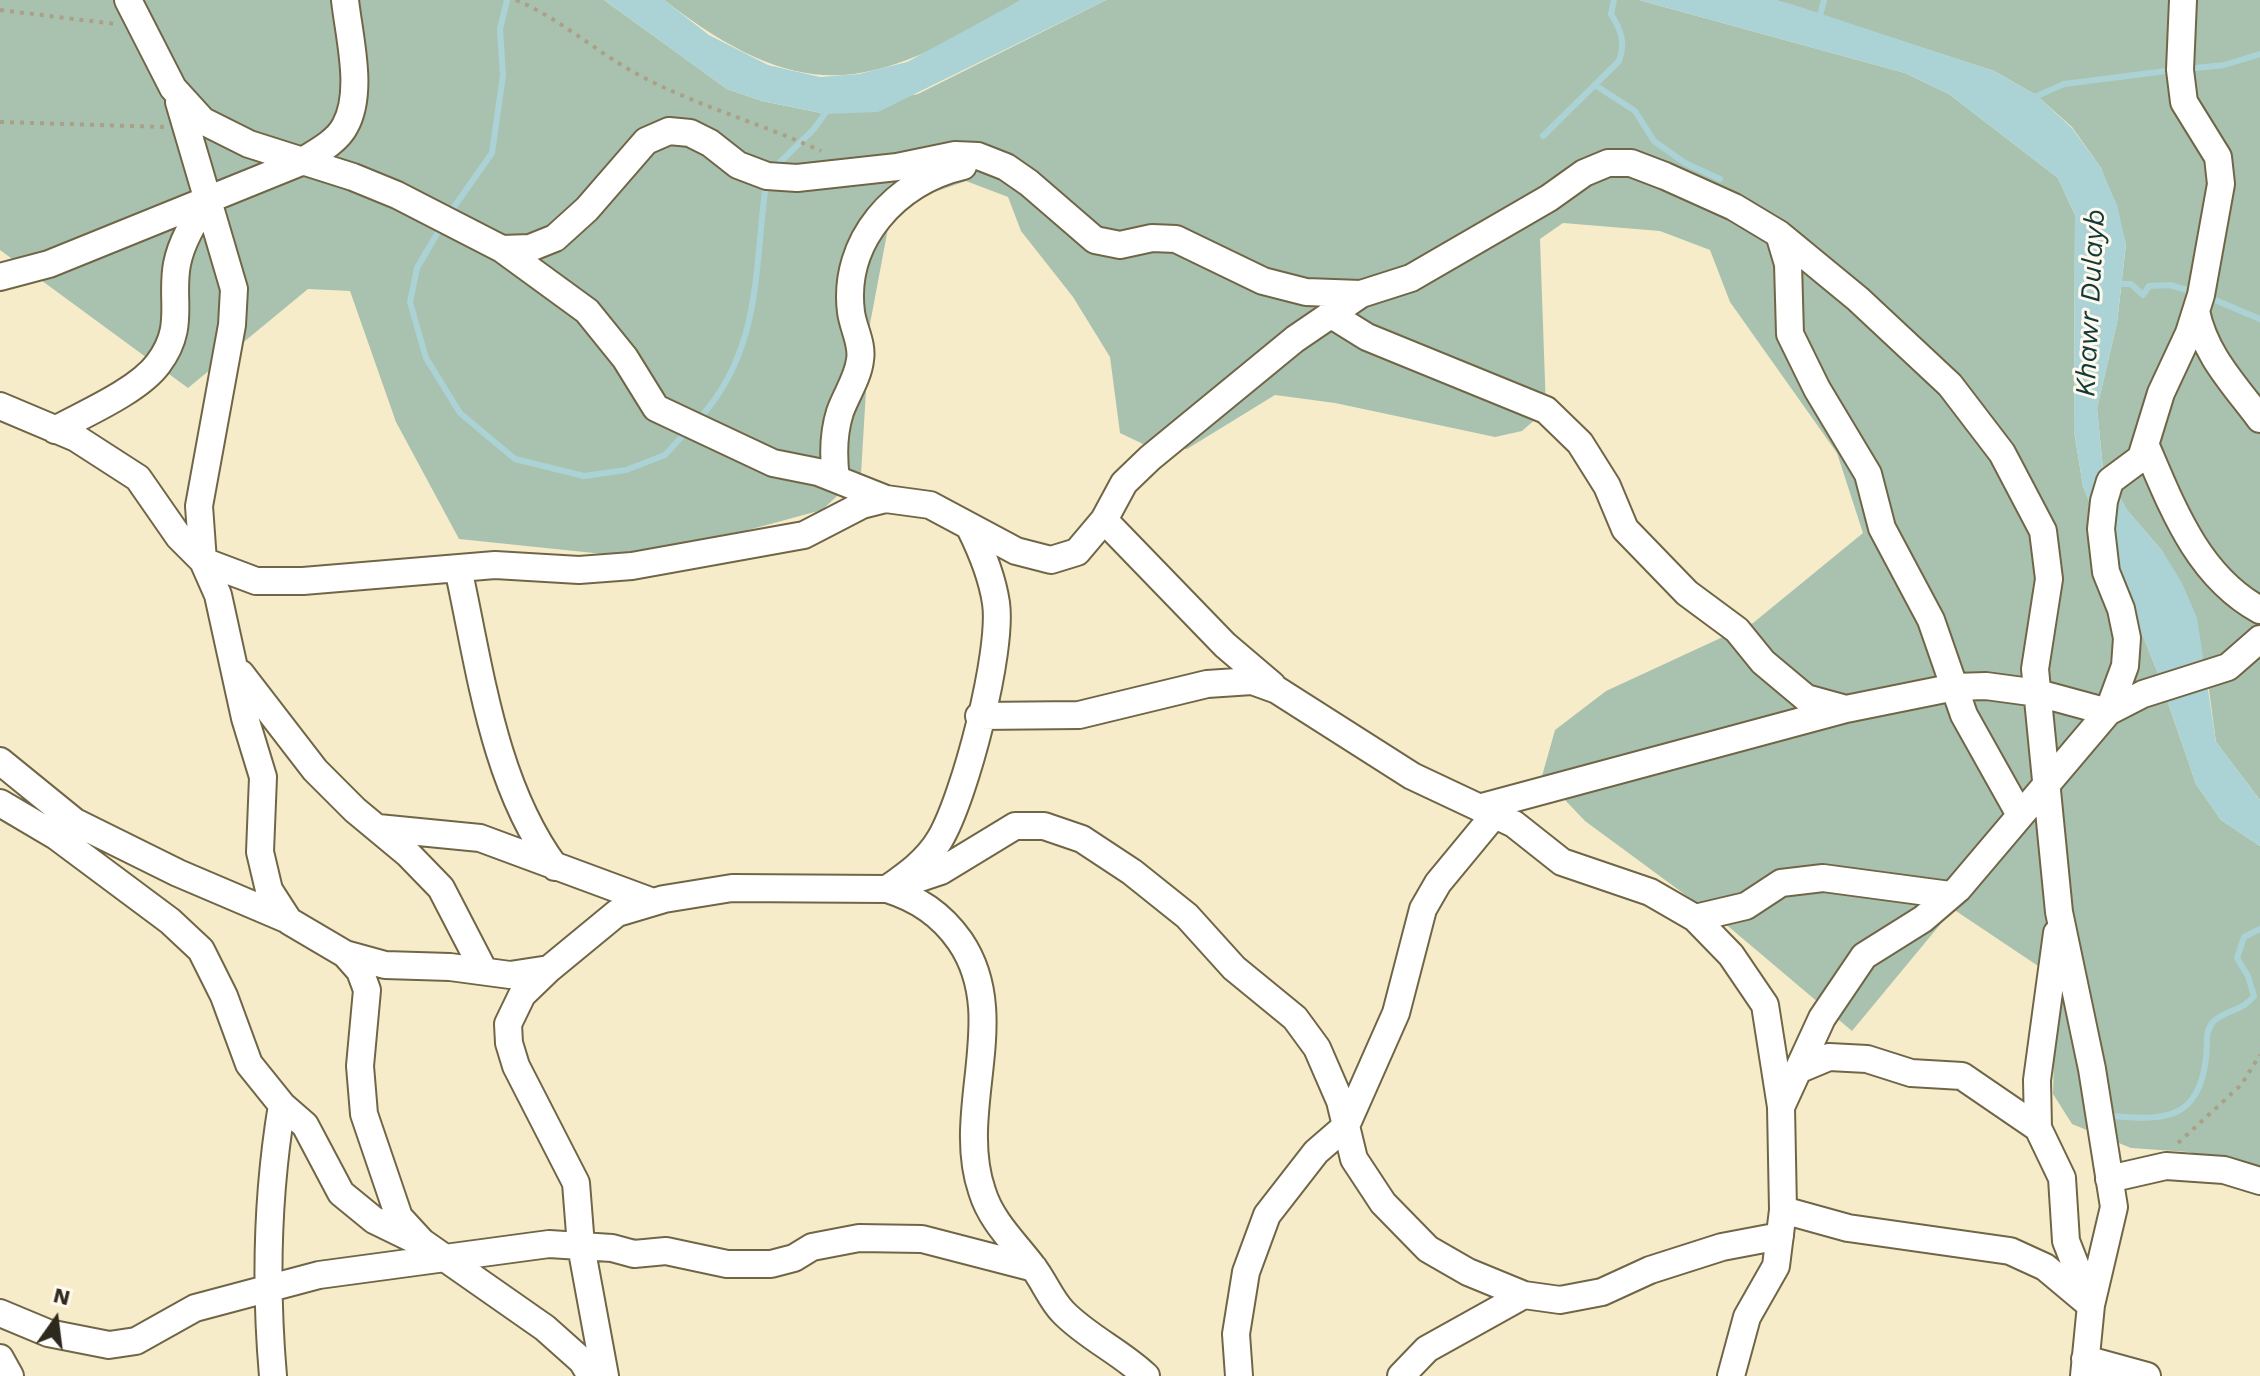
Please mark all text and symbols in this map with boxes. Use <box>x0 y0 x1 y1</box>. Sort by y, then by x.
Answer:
water label: Khawr Dulayb <box>2069 208 2113 398</box>
north arrow <box>16 1280 96 1360</box>
text: N <box>51 1282 73 1310</box>

